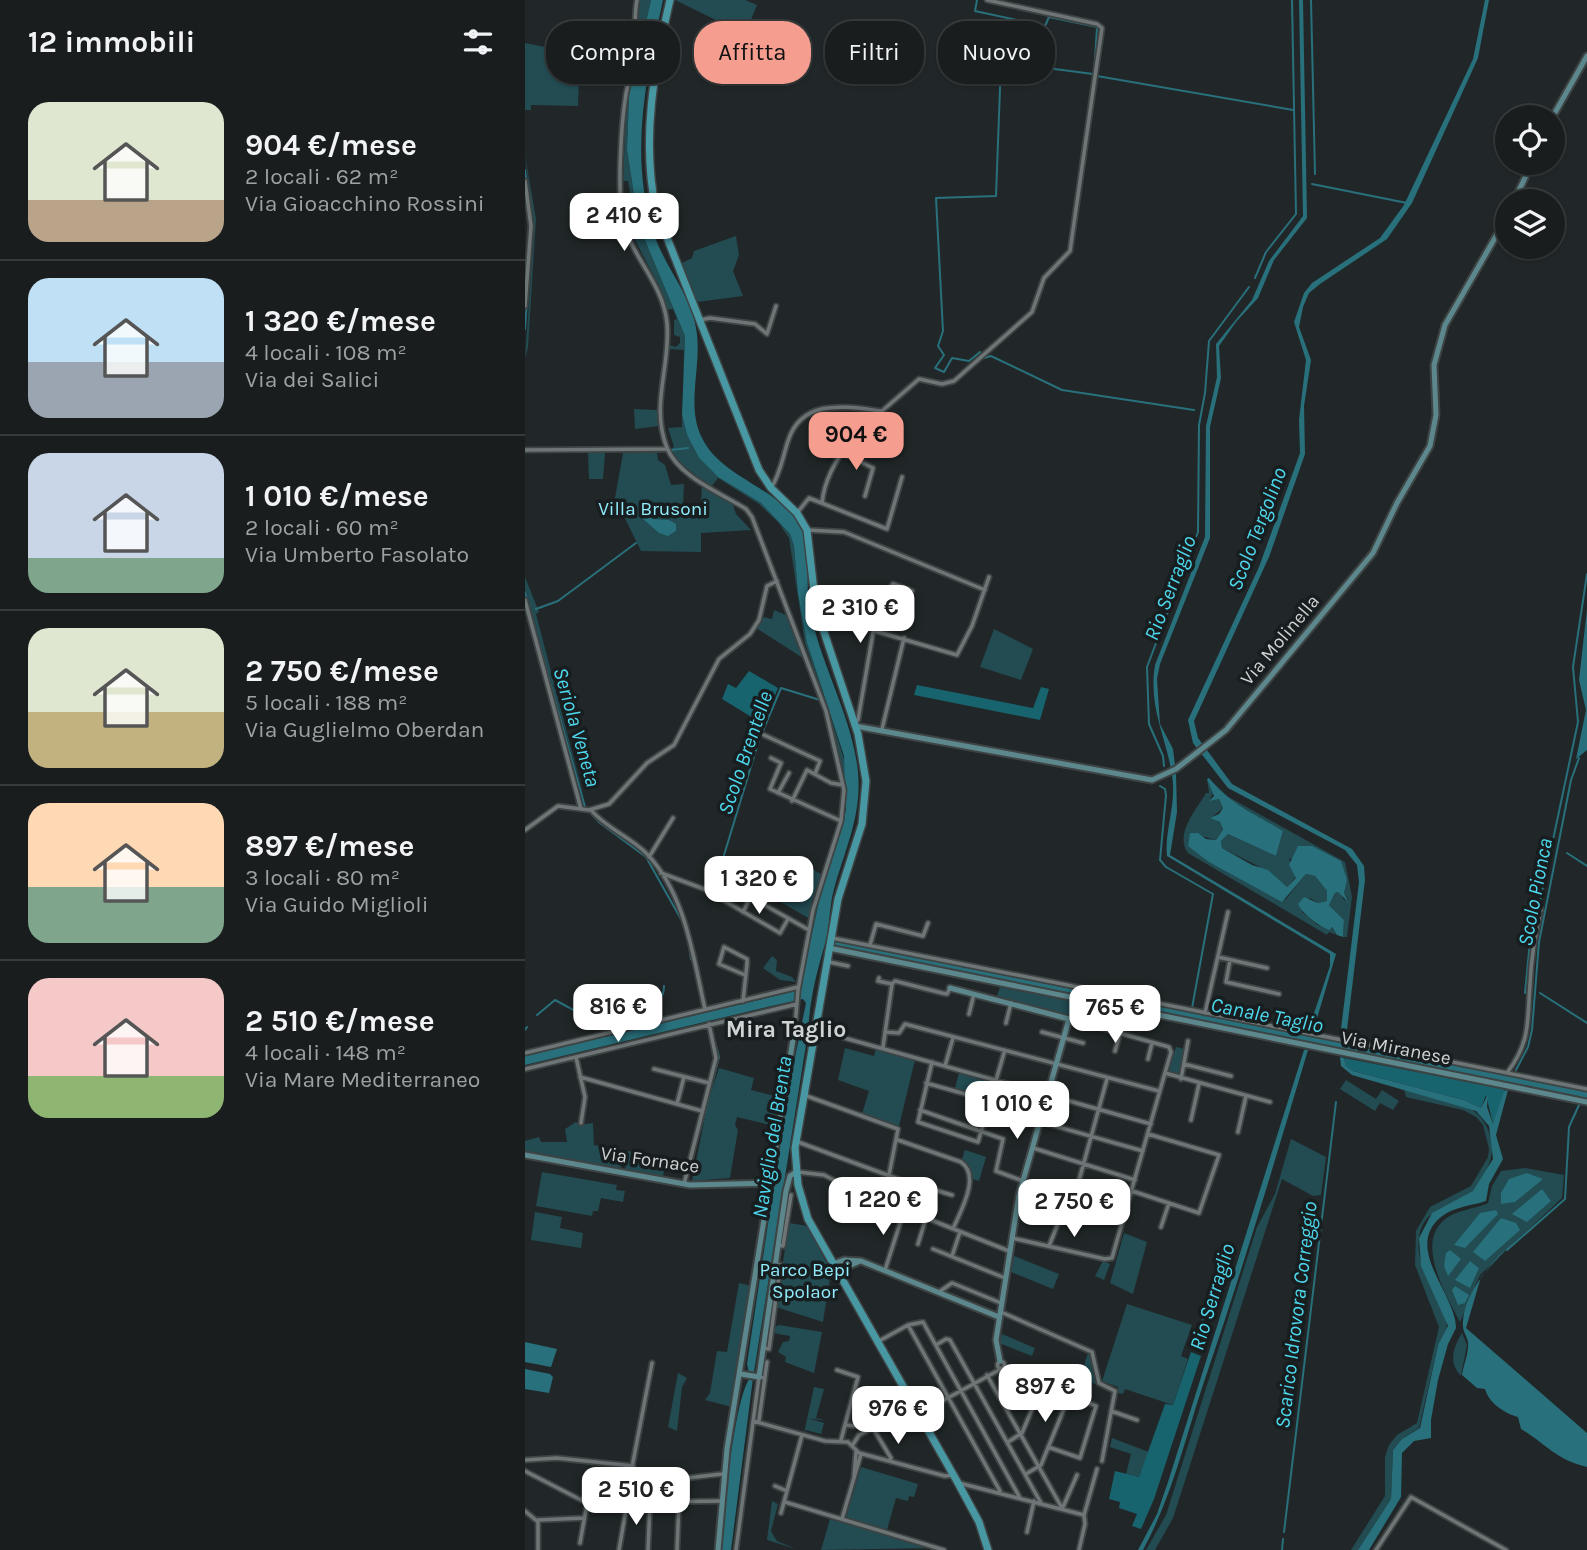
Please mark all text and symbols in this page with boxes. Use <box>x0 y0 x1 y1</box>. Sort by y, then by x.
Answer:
chip: Compra <box>546 21 680 84</box>
chip: Affitta <box>694 21 811 84</box>
chip: Filtri <box>825 21 924 84</box>
chip: Nuovo <box>938 21 1055 84</box>
icon: filters <box>459 23 497 61</box>
text: 12 immobili <box>28 24 195 60</box>
map controls <box>1495 105 1565 259</box>
button: locate <box>1495 105 1565 175</box>
text: 904 €/mese <box>245 127 417 163</box>
icon: home <box>84 130 168 214</box>
text: 2 locali · 62 m² <box>245 163 398 190</box>
button: layers <box>1495 189 1565 259</box>
text: Via Gioacchino Rossini <box>245 190 485 217</box>
pin: 2 410 € <box>559 194 689 253</box>
text: 2 410 € <box>586 202 662 229</box>
text: 1 320 €/mese <box>245 303 436 339</box>
icon: home <box>84 306 168 390</box>
text: 4 locali · 108 m² <box>245 339 407 366</box>
text: Via dei Salici <box>245 366 379 393</box>
pin: 904 € <box>807 412 905 472</box>
text: 904 € <box>825 421 887 448</box>
water label: Scolo Tergolino <box>1223 463 1292 594</box>
text: 1 010 €/mese <box>245 478 429 514</box>
icon: home <box>84 481 168 565</box>
park label: Villa Brusoni <box>598 498 708 520</box>
text: 2 locali · 60 m² <box>245 514 399 541</box>
water label: Rio Serraglio <box>1139 532 1201 644</box>
text: Via Umberto Fasolato <box>245 541 469 568</box>
pin: 2 310 € <box>795 586 925 645</box>
street label: Via Molinella <box>1236 590 1324 690</box>
text: 2 310 € <box>821 594 899 621</box>
text: 2 750 €/mese <box>245 653 439 689</box>
icon: home <box>84 656 168 740</box>
water label: Seriola Veneta <box>548 664 606 790</box>
water label: Scolo Brentelle <box>713 688 777 818</box>
text: 5 locali · 188 m² <box>245 689 407 716</box>
text: Via Guglielmo Oberdan <box>245 716 485 743</box>
text: 897 €/mese <box>245 828 414 864</box>
icon: home <box>84 831 168 915</box>
water label: Scolo Pionca <box>1513 836 1557 948</box>
pin: 1 320 € <box>694 856 824 916</box>
text: 3 locali · 80 m² <box>245 864 400 891</box>
text: 1 320 € <box>720 865 798 892</box>
text: Via Guido Miglioli <box>245 891 429 918</box>
pin: 816 € <box>569 984 667 1044</box>
pin: 765 € <box>1066 986 1164 1045</box>
water label: Canale Taglio <box>1209 992 1326 1038</box>
text: 816 € <box>589 993 647 1020</box>
text: 765 € <box>1085 994 1145 1021</box>
text: 2 510 €/mese <box>245 1003 435 1039</box>
icon: home <box>84 1006 168 1090</box>
district label: Mira Taglio <box>726 1016 846 1043</box>
street label: Via Miranese <box>1339 1027 1453 1069</box>
text: 4 locali · 148 m² <box>245 1039 406 1066</box>
water label: Naviglio del Brenta <box>747 1054 797 1220</box>
text: Via Mare Mediterraneo <box>245 1066 480 1093</box>
pin: 1 010 € <box>952 1082 1082 1141</box>
text: 1 010 € <box>981 1090 1053 1117</box>
street label: Via Fornace <box>599 1142 701 1178</box>
pin: 1 220 € <box>818 1178 948 1237</box>
pin: 2 750 € <box>1009 1180 1139 1239</box>
text: 1 220 € <box>845 1186 921 1213</box>
text: 2 750 € <box>1034 1188 1114 1215</box>
water label: Scarico Idrovora Correggio <box>1270 1199 1322 1430</box>
water label: Rio Serraglio <box>1184 1240 1240 1353</box>
park label: Parco Bepi Spolaor <box>760 1259 850 1303</box>
pin: 897 € <box>996 1364 1094 1424</box>
text: 897 € <box>1015 1373 1075 1400</box>
pin: 976 € <box>849 1386 947 1446</box>
text: 976 € <box>868 1395 928 1422</box>
pin: 2 510 € <box>571 1468 701 1527</box>
text: 2 510 € <box>598 1476 674 1503</box>

